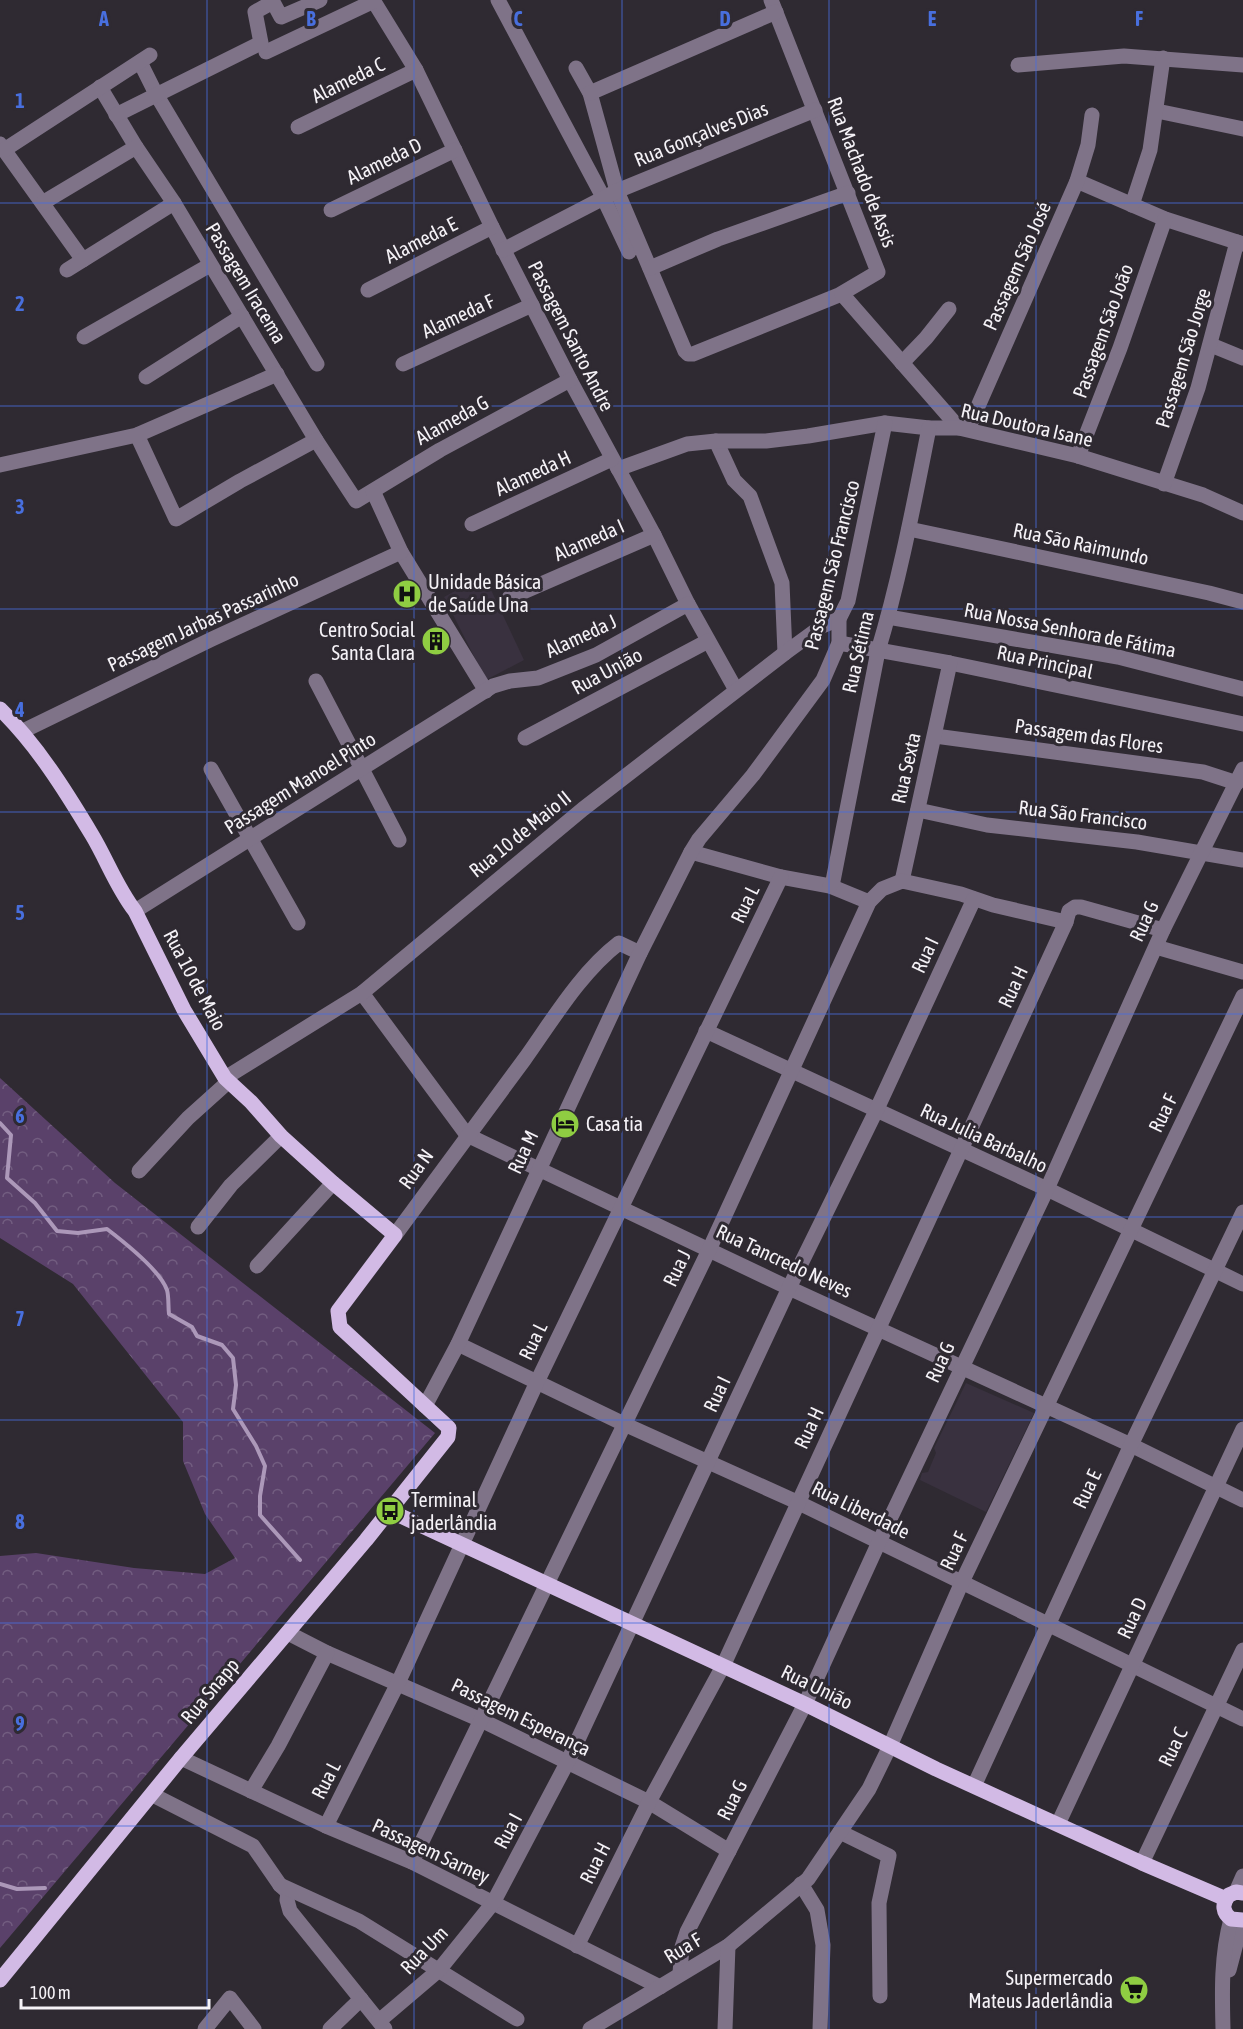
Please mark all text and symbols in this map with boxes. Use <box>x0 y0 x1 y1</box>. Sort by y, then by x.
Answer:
text: A <box>98 7 109 30</box>
text: B <box>306 7 316 30</box>
text: C <box>514 7 523 30</box>
text: D <box>719 7 731 30</box>
text: E <box>928 7 937 30</box>
text: F <box>1135 7 1143 30</box>
street label: Alameda C <box>308 52 388 107</box>
text: 1 <box>15 89 25 112</box>
street label: Rua Machado de Assis <box>823 93 902 250</box>
street label: Rua Gonçalves Dias <box>631 96 771 171</box>
street label: Alameda D <box>343 133 425 189</box>
street label: Passagem São José <box>978 198 1055 334</box>
street label: Alameda E <box>381 211 461 267</box>
street label: Passagem Iracema <box>201 218 291 347</box>
street label: Passagem Santo Andre <box>524 257 619 415</box>
street label: Passagem São João <box>1068 261 1137 401</box>
street label: Passagem São Jorge <box>1150 285 1215 430</box>
street label: Alameda F <box>418 289 498 342</box>
text: 2 <box>15 292 25 315</box>
street label: Alameda G <box>411 390 492 449</box>
street label: Rua Doutora Isane <box>959 398 1095 451</box>
street label: Alameda H <box>491 445 574 500</box>
street label: Passagem São Francisco <box>799 477 864 652</box>
text: 3 <box>15 495 25 518</box>
street label: Alameda I <box>550 514 627 565</box>
street label: Rua São Raimundo <box>1011 518 1151 569</box>
street label: Passagem Jarbas Passarinho <box>104 567 302 676</box>
place label: Unidade Básica de Saúde Una <box>428 570 541 616</box>
hospital icon: Unidade Básica de Saúde Una <box>391 578 423 610</box>
street label: Rua Nossa Senhora de Fátima <box>962 598 1178 661</box>
street label: Alameda J <box>542 609 620 662</box>
street label: Rua Sétima <box>837 609 878 695</box>
place label: Centro Social Santa Clara <box>319 618 416 664</box>
building icon: Centro Social Santa Clara <box>420 625 452 657</box>
street label: Rua Principal <box>995 640 1096 683</box>
street label: Rua União <box>568 642 646 699</box>
text: 4 <box>14 698 25 721</box>
street label: Passagem das Flores <box>1013 714 1165 757</box>
street label: Passagem Manoel Pinto <box>220 727 380 838</box>
street label: Rua Sexta <box>886 730 925 806</box>
street label: Rua 10 de Maio II <box>464 786 575 882</box>
street label: Rua São Francisco <box>1017 795 1149 834</box>
street label: Rua L <box>726 881 764 927</box>
street label: Rua G <box>1124 897 1163 945</box>
text: 5 <box>15 901 25 924</box>
street label: Rua 10 de Maio <box>159 925 232 1034</box>
street label: Rua I <box>906 933 943 976</box>
street label: Rua H <box>993 962 1032 1011</box>
street label: Rua F <box>1143 1090 1182 1136</box>
street label: Rua Julia Barbalho <box>917 1098 1051 1177</box>
text: 6 <box>15 1104 25 1127</box>
hotel icon: Casa tia <box>549 1108 581 1140</box>
place label: Casa tia <box>586 1112 643 1135</box>
street label: Rua M <box>503 1126 543 1177</box>
street label: Rua N <box>394 1144 438 1193</box>
street label: Rua Tancredo Neves <box>713 1219 856 1302</box>
street label: Rua J <box>658 1246 695 1290</box>
text: 7 <box>15 1307 25 1330</box>
street label: Rua L <box>514 1318 552 1364</box>
street label: Rua G <box>920 1338 959 1386</box>
street label: Rua I <box>698 1372 735 1415</box>
street label: Rua H <box>789 1403 828 1452</box>
street label: Rua E <box>1068 1465 1106 1512</box>
street label: Rua Liberdade <box>809 1476 914 1543</box>
place label: Terminal jaderlândia <box>410 1488 497 1534</box>
bus stop icon: Terminal jaderlândia <box>374 1495 406 1527</box>
text: 8 <box>15 1510 25 1533</box>
street label: Rua F <box>935 1528 972 1574</box>
street label: Rua D <box>1112 1593 1151 1642</box>
street label: Rua Snapp <box>176 1653 244 1728</box>
street label: Rua União <box>778 1659 857 1714</box>
street label: Passagem Esperança <box>448 1673 595 1760</box>
text: 9 <box>15 1712 25 1735</box>
street label: Rua C <box>1153 1723 1192 1770</box>
street label: Rua L <box>306 1757 345 1803</box>
street label: Rua G <box>712 1776 751 1824</box>
street label: Rua I <box>489 1809 526 1852</box>
street label: Passagem Sarney <box>369 1813 494 1888</box>
street label: Rua H <box>574 1838 615 1887</box>
street label: Rua Um <box>395 1921 452 1978</box>
street label: Rua F <box>660 1927 706 1968</box>
place label: Supermercado Mateus Jaderlândia <box>968 1966 1113 2012</box>
scale bar <box>21 1972 208 2010</box>
supermarket icon: Supermercado Mateus Jaderlândia <box>1118 1974 1150 2006</box>
text: 100 m <box>30 1982 71 2003</box>

